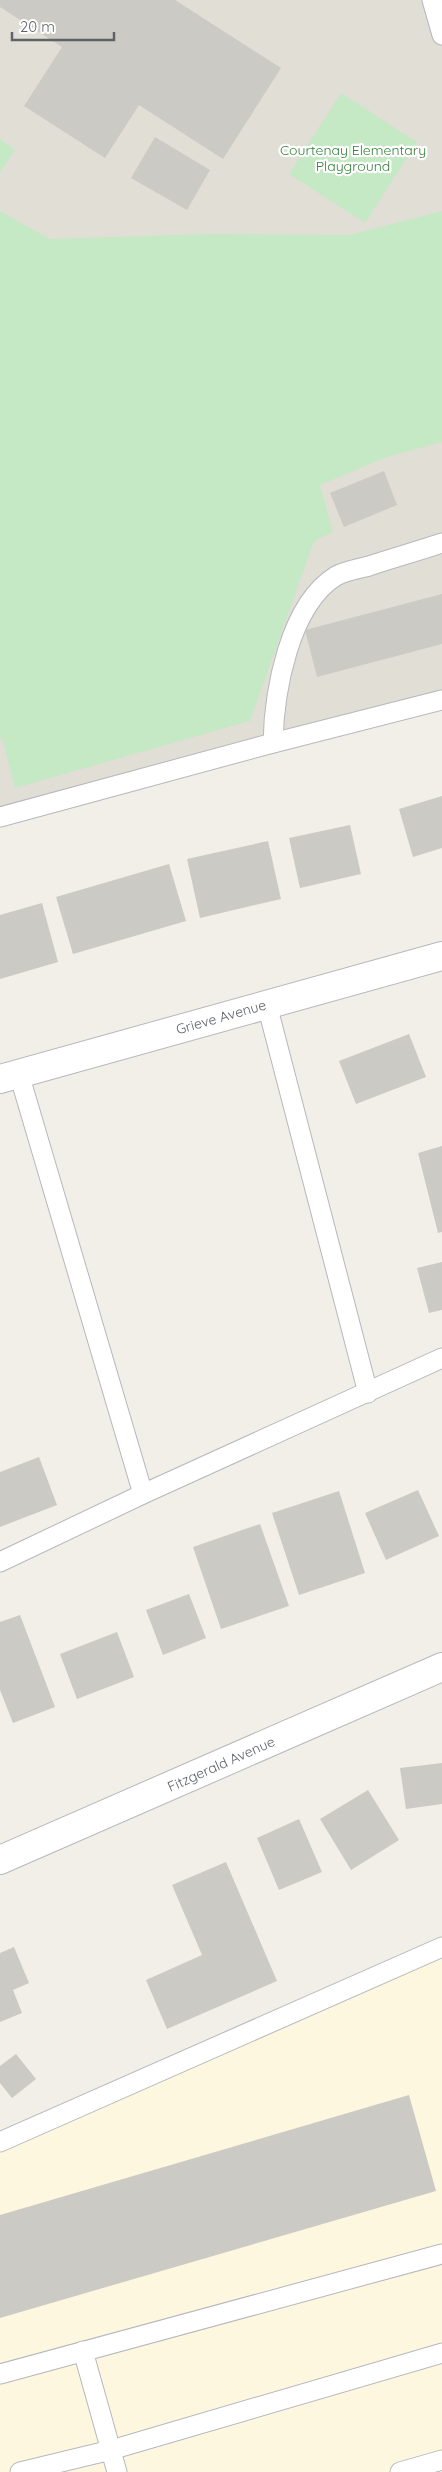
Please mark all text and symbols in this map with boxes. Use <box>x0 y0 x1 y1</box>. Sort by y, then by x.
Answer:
scale bar <box>12 10 115 42</box>
text: 20 m <box>20 17 55 36</box>
park label: Courtenay Elementary Playground <box>280 141 426 175</box>
street label: Grieve Avenue <box>174 996 268 1038</box>
street label: Fitzgerald Avenue <box>164 1732 278 1796</box>

